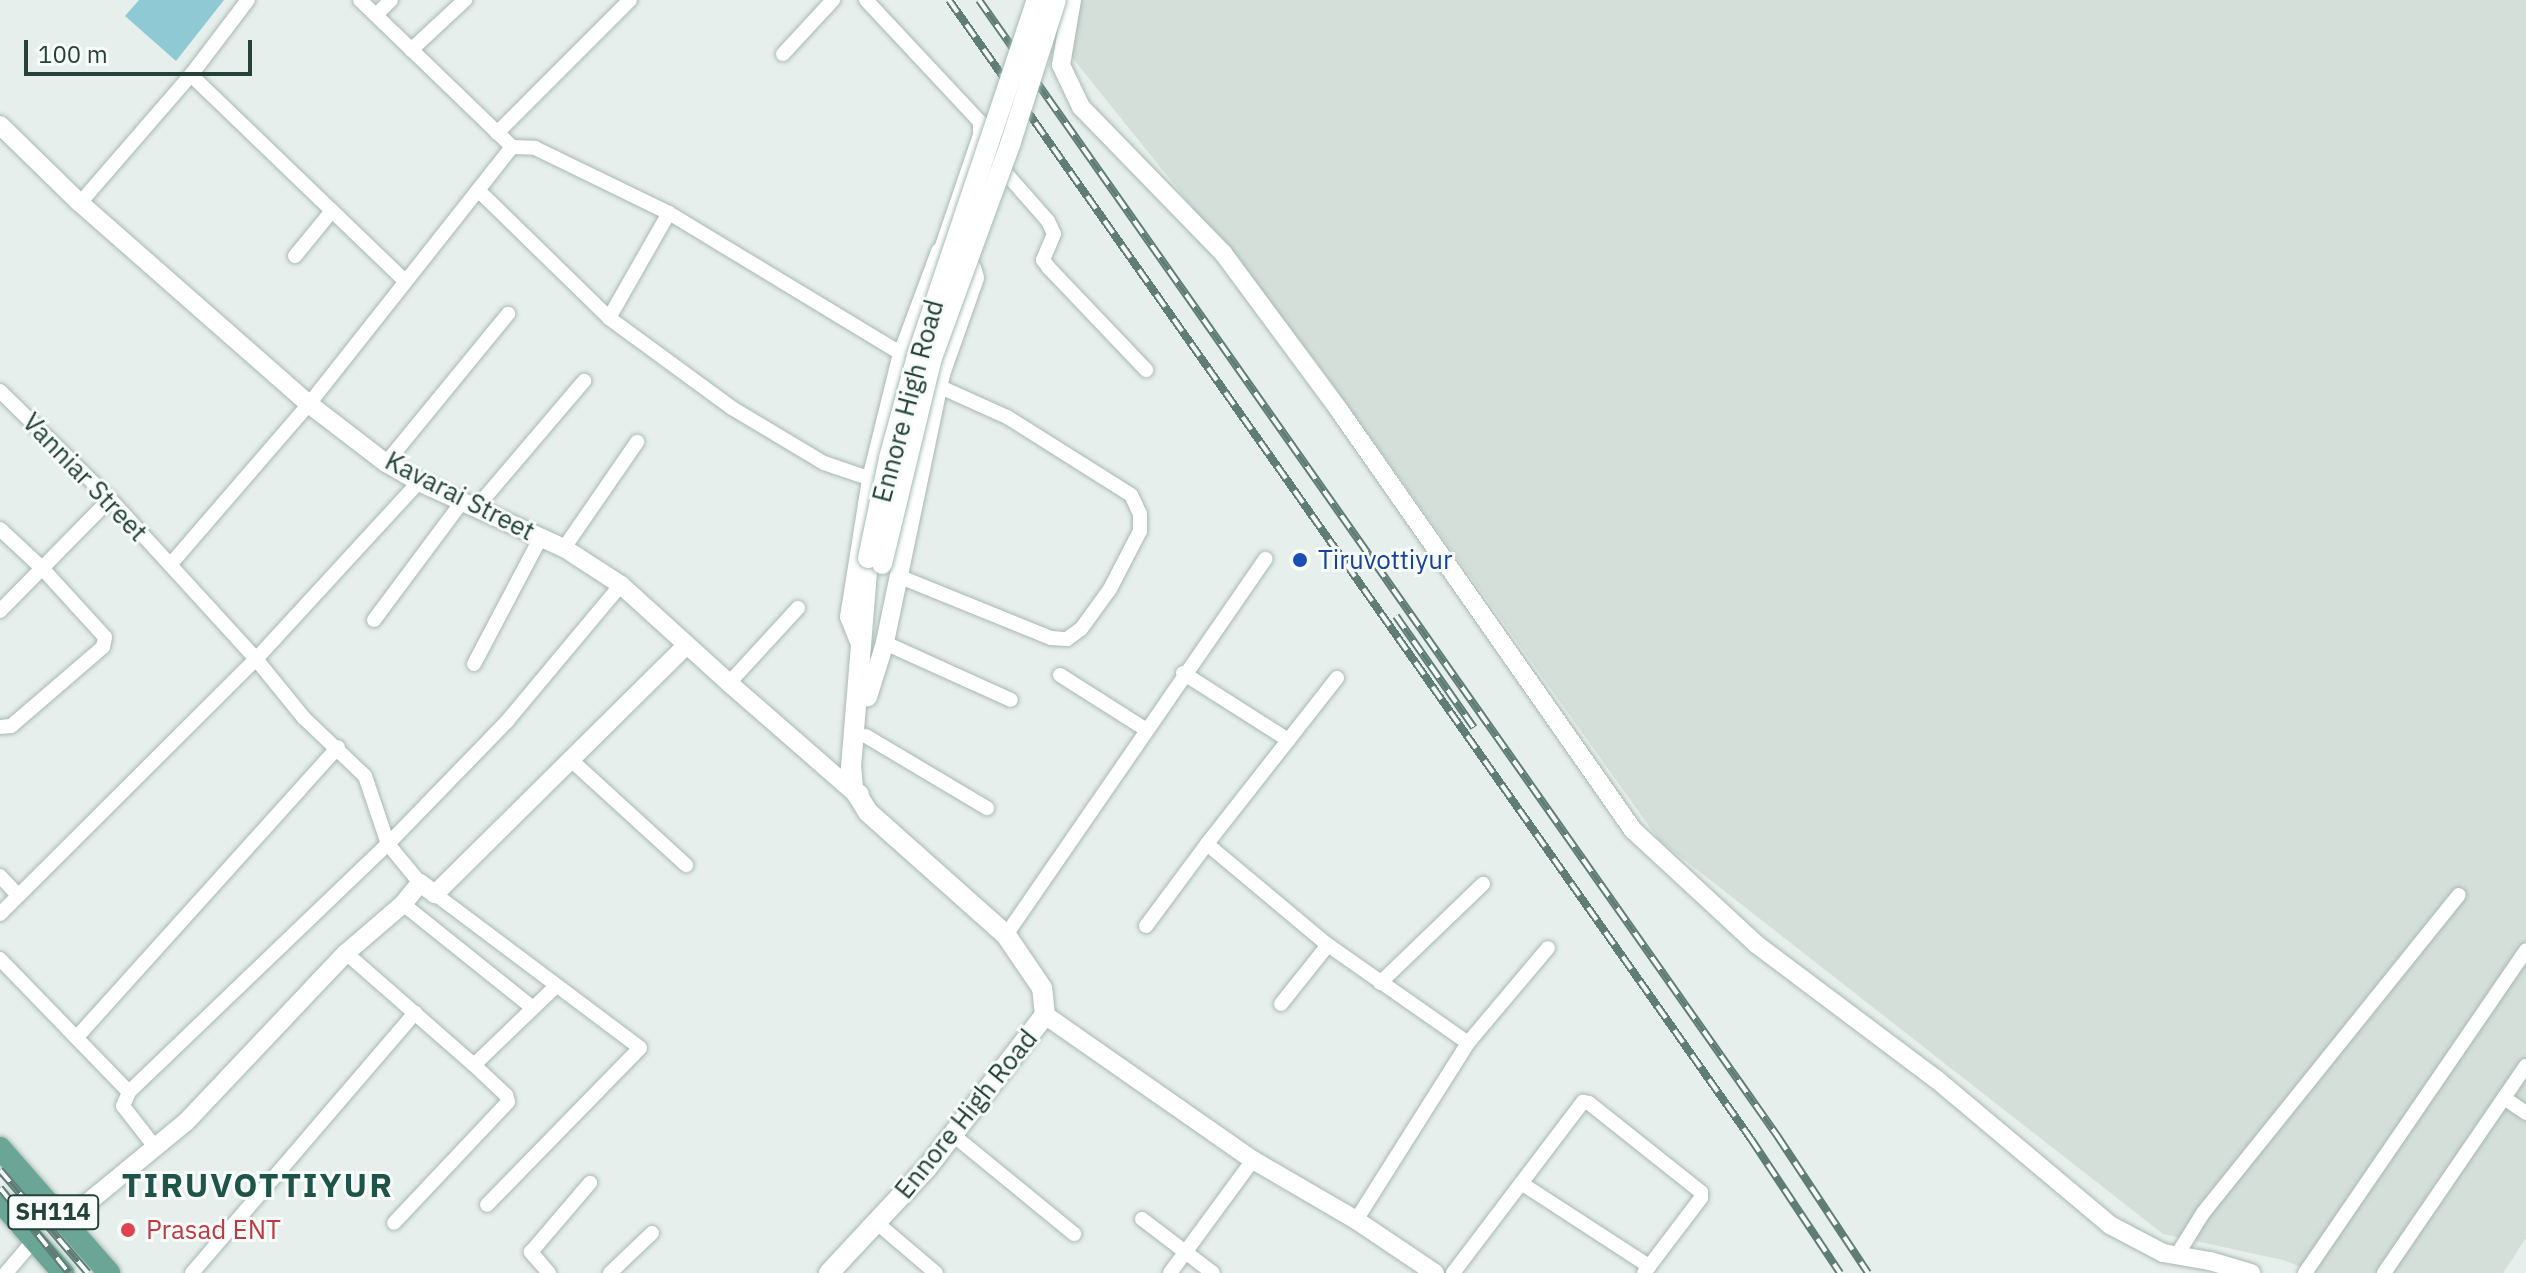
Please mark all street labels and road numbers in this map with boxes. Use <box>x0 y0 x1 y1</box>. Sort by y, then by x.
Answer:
street label: Ennore High Road <box>866 296 950 506</box>
street label: Vanniar Street <box>16 407 154 547</box>
street label: Kavarai Street <box>380 445 540 547</box>
street label: Ennore High Road <box>888 1023 1044 1205</box>
road number: SH114 <box>7 1192 99 1232</box>

